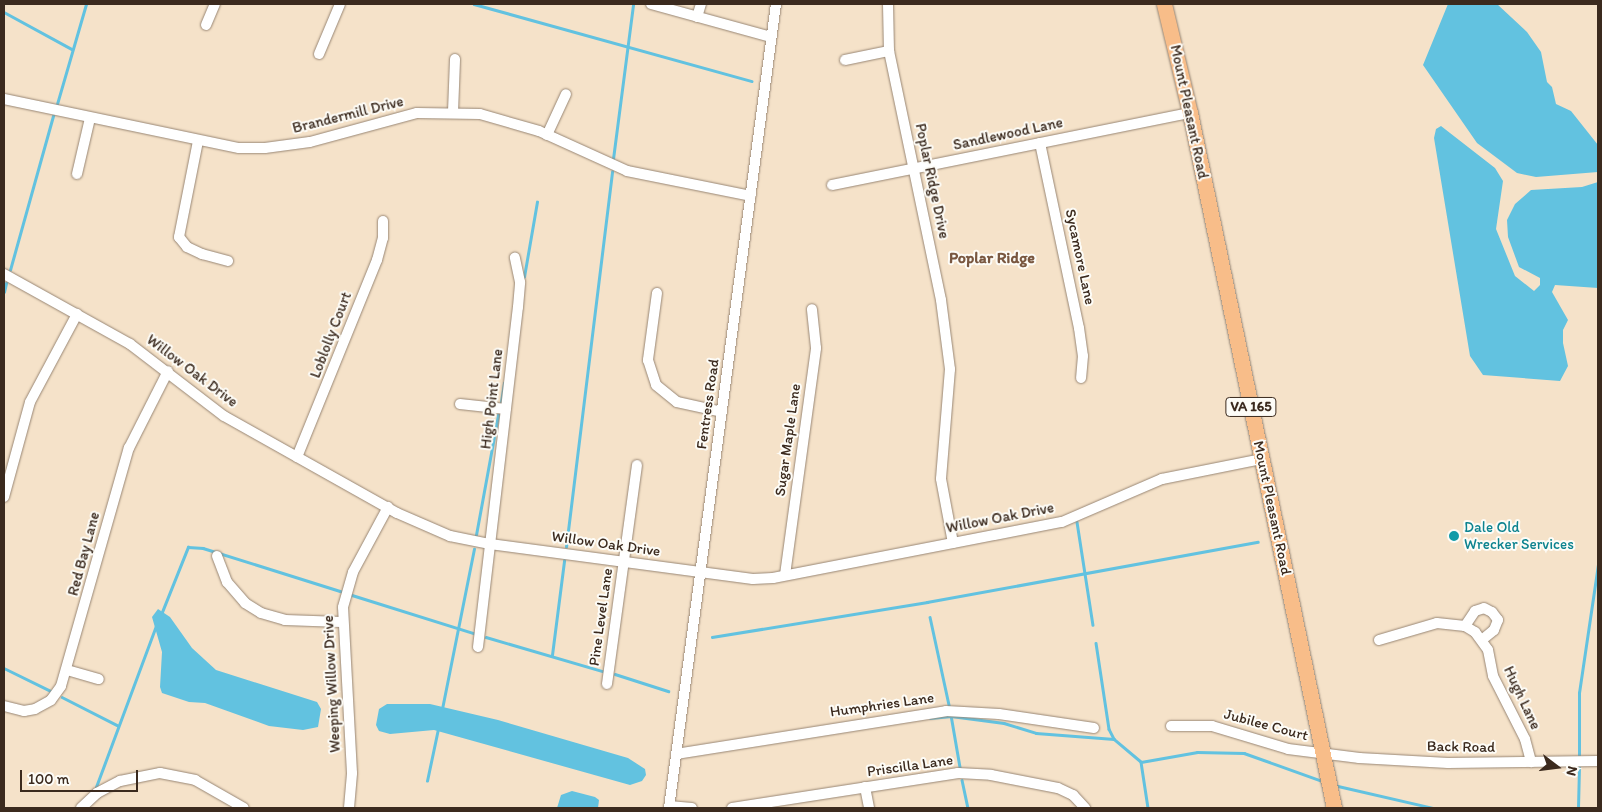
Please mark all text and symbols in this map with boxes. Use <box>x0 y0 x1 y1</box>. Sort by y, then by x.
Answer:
street label: Mount Pleasant Road <box>1166 43 1212 181</box>
street label: Brandermill Drive <box>290 92 406 138</box>
street label: Sandlewood Lane <box>951 114 1065 154</box>
street label: Poplar Ridge Drive <box>911 122 953 240</box>
street label: Sycamore Lane <box>1061 207 1099 307</box>
district label: Poplar Ridge <box>949 248 1035 268</box>
street label: Loblolly Court <box>306 289 356 381</box>
street label: Willow Oak Drive <box>143 331 241 411</box>
street label: High Point Lane <box>477 348 507 450</box>
street label: Fentress Road <box>693 358 723 450</box>
street label: Sugar Maple Lane <box>771 382 805 498</box>
road number: VA 165 <box>1225 396 1277 418</box>
street label: Mount Pleasant Road <box>1249 439 1295 577</box>
street label: Willow Oak Drive <box>944 499 1056 537</box>
street label: Red Bay Lane <box>64 510 104 598</box>
place label: Dale Old Wrecker Services <box>1464 518 1574 553</box>
street label: Willow Oak Drive <box>550 527 662 561</box>
marker: Dale Old Wrecker Services <box>1448 530 1460 542</box>
street label: Pine Level Lane <box>585 567 617 667</box>
street label: Weeping Willow Drive <box>319 615 345 753</box>
street label: Hugh Lane <box>1499 663 1545 733</box>
street label: Humphries Lane <box>829 689 935 721</box>
street label: Jubilee Court <box>1222 705 1310 745</box>
street label: Back Road <box>1427 737 1495 757</box>
north arrow <box>1532 742 1582 792</box>
street label: Priscilla Lane <box>866 751 954 781</box>
scale bar <box>22 760 140 792</box>
text: N <box>1563 764 1581 778</box>
text: 100 m <box>28 770 69 788</box>

